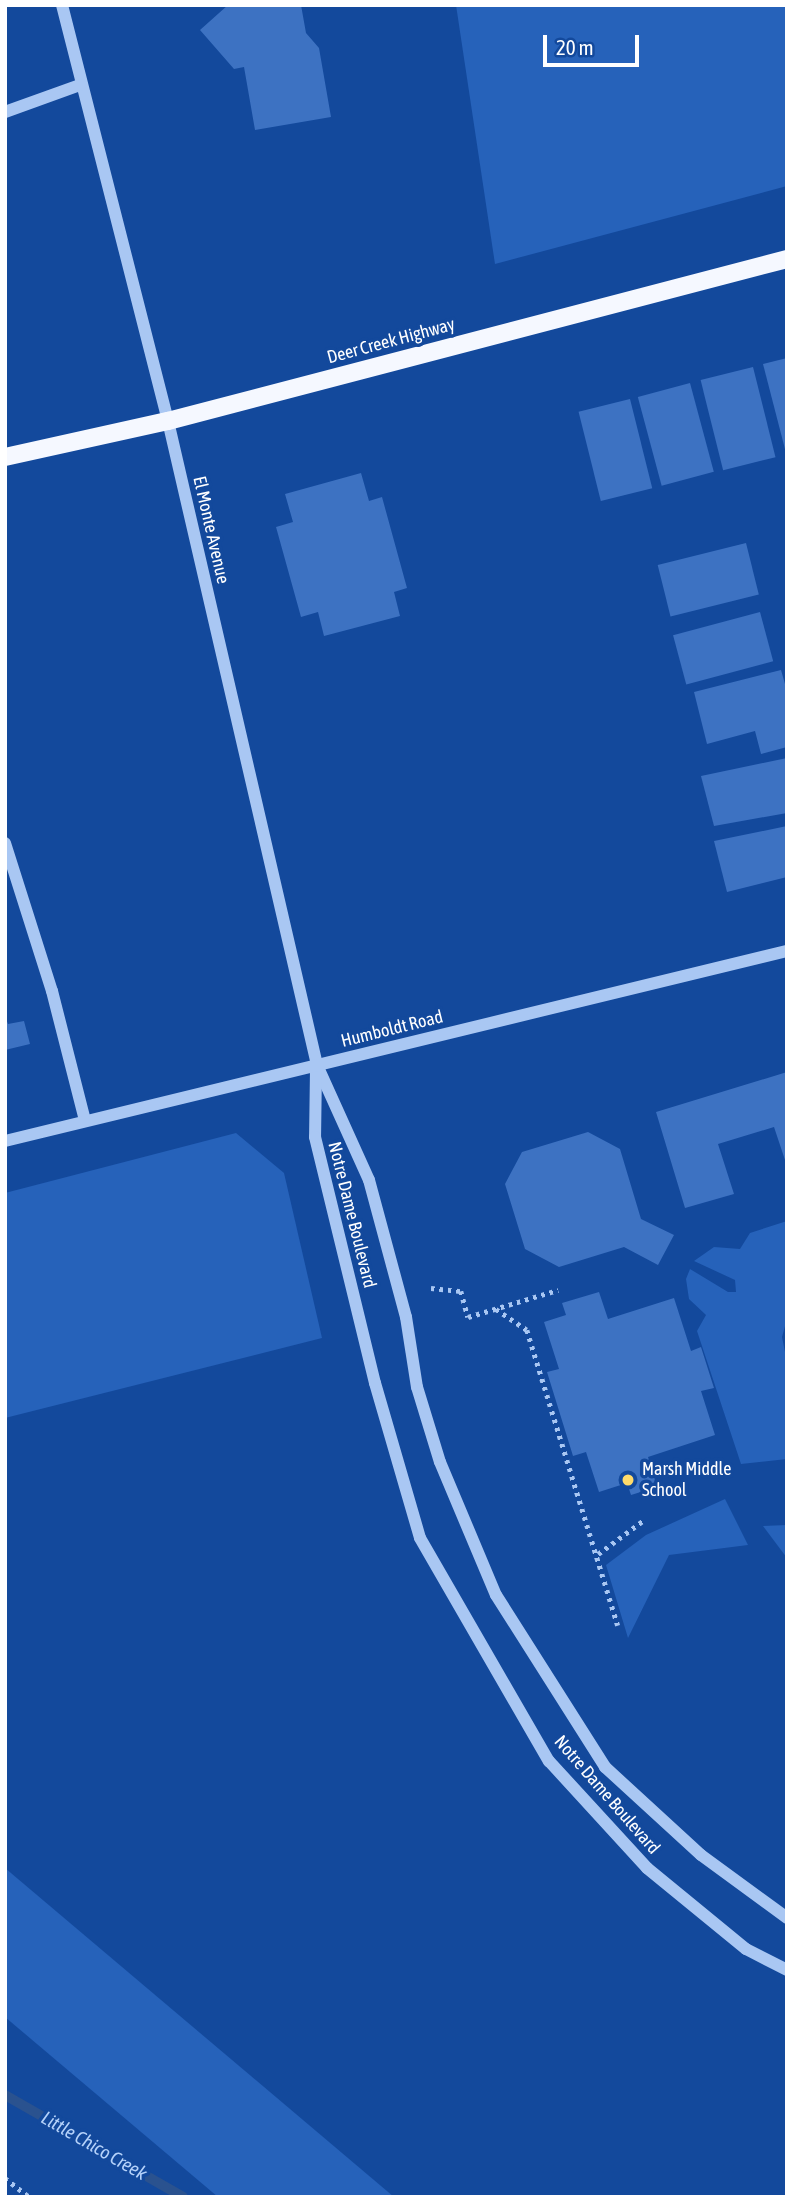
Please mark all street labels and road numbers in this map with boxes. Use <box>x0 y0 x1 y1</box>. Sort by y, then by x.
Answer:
street label: Deer Creek Highway <box>325 314 457 368</box>
street label: El Monte Avenue <box>188 474 234 586</box>
street label: Humboldt Road <box>339 1006 445 1052</box>
street label: Notre Dame Boulevard <box>323 1140 381 1290</box>
street label: Notre Dame Boulevard <box>550 1731 664 1859</box>

